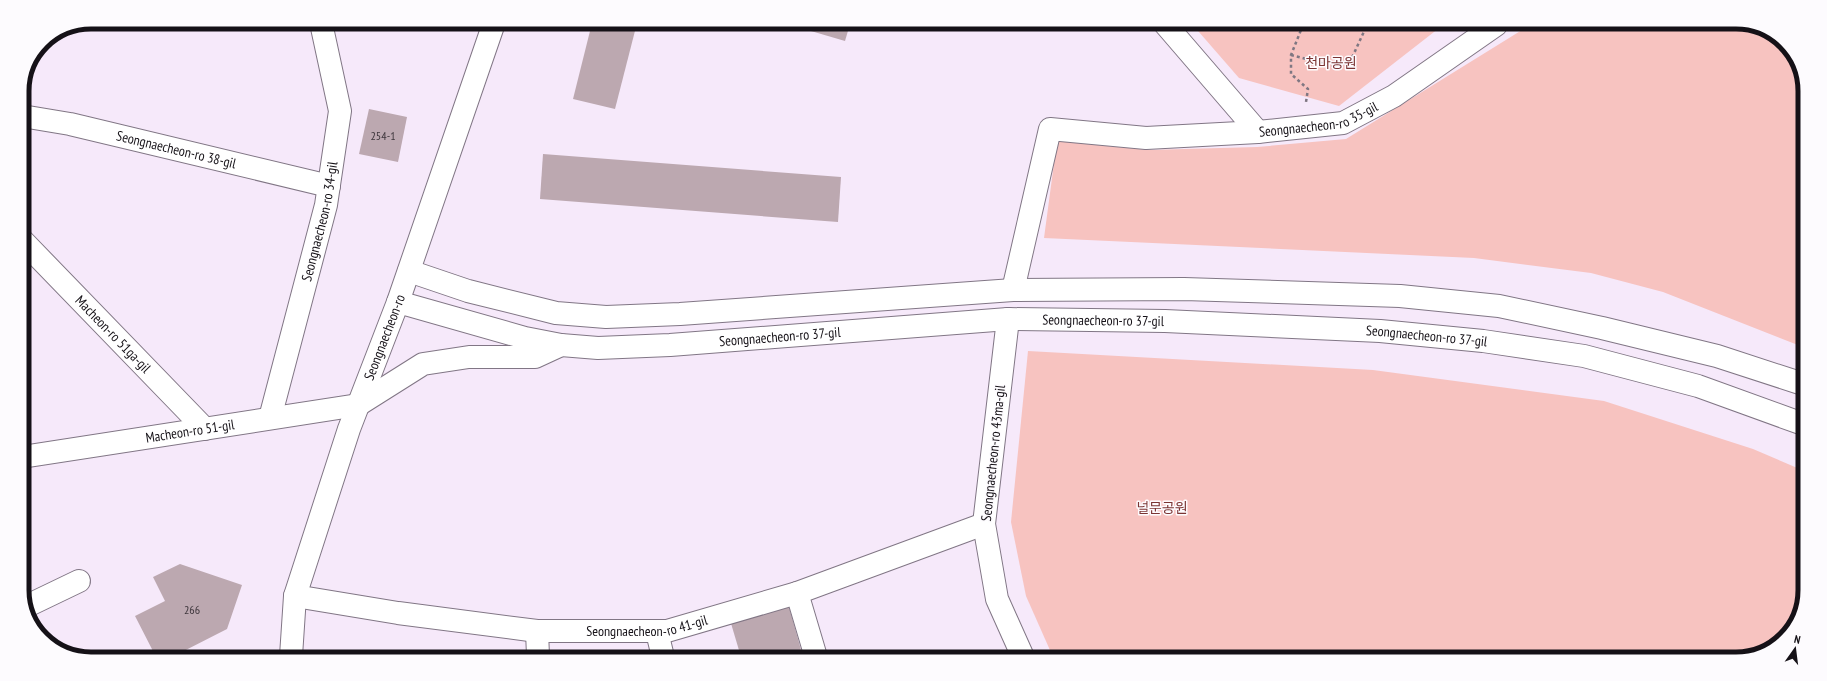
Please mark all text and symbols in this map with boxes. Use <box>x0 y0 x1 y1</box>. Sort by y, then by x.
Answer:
park label: 천마공원 <box>1305 54 1357 72</box>
street label: Seongnaecheon-ro 35-gil <box>1258 97 1381 141</box>
street label: Seongnaecheon-ro 38-gil <box>115 126 239 173</box>
house number: 254-1 <box>370 128 396 143</box>
street label: Seongnaecheon-ro 34-gil <box>297 159 341 283</box>
street label: Macheon-ro 51ga-gil <box>71 291 155 377</box>
street label: Seongnaecheon-ro <box>360 292 409 383</box>
street label: Seongnaecheon-ro 37-gil <box>1042 310 1165 330</box>
street label: Seongnaecheon-ro 37-gil <box>1366 321 1489 351</box>
street label: Seongnaecheon-ro 37-gil <box>718 323 842 350</box>
street label: Seongnaecheon-ro 43ma-gil <box>977 383 1009 522</box>
street label: Macheon-ro 51-gil <box>144 415 236 447</box>
park label: 널문공원 <box>1136 499 1188 517</box>
house number: 266 <box>184 602 200 617</box>
street label: Seongnaecheon-ro 41-gil <box>586 610 710 640</box>
north arrow <box>1775 629 1815 669</box>
text: N <box>1793 632 1802 647</box>

